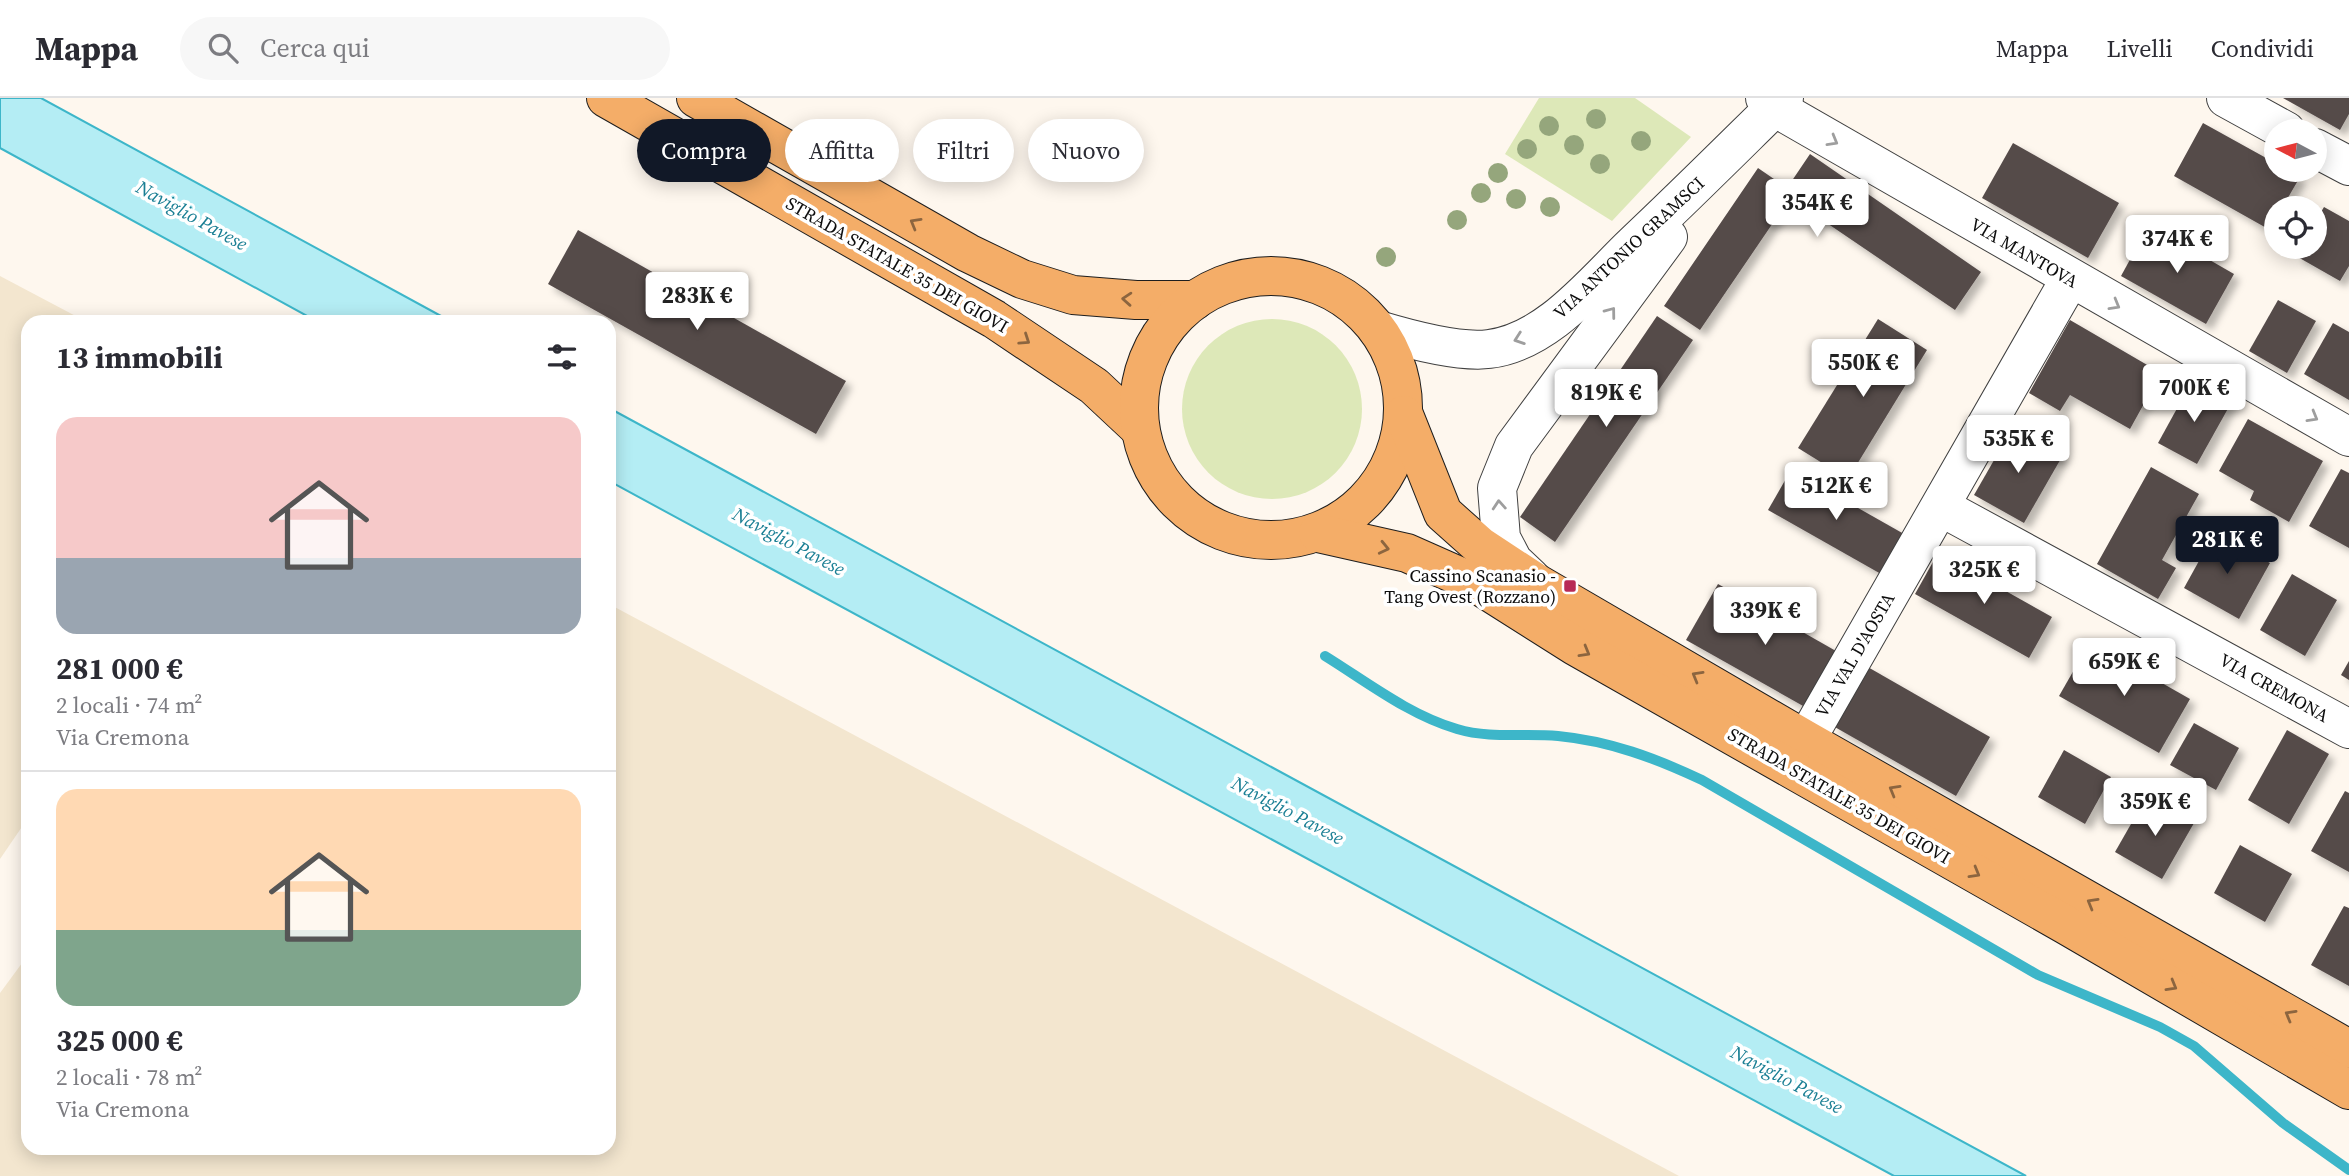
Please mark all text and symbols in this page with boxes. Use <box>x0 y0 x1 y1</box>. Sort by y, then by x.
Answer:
search box <box>180 17 670 80</box>
text: Mappa <box>35 26 138 71</box>
icon: search <box>204 29 242 67</box>
text: Cerca qui <box>260 30 370 66</box>
text: Mappa <box>1996 32 2069 65</box>
text: Livelli <box>2107 32 2173 65</box>
text: Condividi <box>2211 32 2314 65</box>
chip: Compra <box>637 119 771 182</box>
chip: Affitta <box>785 119 899 182</box>
chip: Filtri <box>913 119 1014 182</box>
chip: Nuovo <box>1028 119 1144 182</box>
north arrow <box>2264 119 2328 182</box>
map controls <box>2264 119 2327 259</box>
one-way arrow <box>1826 133 1839 146</box>
street label: VIA ANTONIO GRAMSCI <box>1548 171 1710 324</box>
water label: Naviglio Pavese <box>131 173 252 256</box>
pin: 354K € <box>1760 180 1874 239</box>
text: 354K € <box>1782 186 1852 218</box>
street label: STRADA STATALE 35 DEI GIOVI <box>781 190 1013 339</box>
button: locate <box>2264 196 2327 259</box>
street label: VIA MANTOVA <box>1966 212 2083 294</box>
pin: 374K € <box>2120 216 2234 275</box>
one-way arrow <box>910 218 923 231</box>
text: 374K € <box>2142 222 2212 254</box>
pin: 283K € <box>640 272 754 332</box>
text: 283K € <box>662 279 732 311</box>
one-way arrow <box>1121 292 1132 307</box>
one-way arrow <box>2108 297 2120 310</box>
one-way arrow <box>1603 307 1615 320</box>
one-way arrow <box>1513 331 1525 345</box>
one-way arrow <box>1018 332 1031 345</box>
text: 13 immobili <box>56 337 223 378</box>
icon: filters <box>543 338 581 376</box>
pin: 550K € <box>1806 340 1920 399</box>
text: 550K € <box>1828 346 1898 378</box>
pin: 700K € <box>2137 364 2251 424</box>
pin: 819K € <box>1549 370 1663 429</box>
text: 700K € <box>2159 371 2229 403</box>
text: 819K € <box>1571 376 1641 408</box>
one-way arrow <box>2306 409 2318 422</box>
pin: 535K € <box>1961 416 2075 475</box>
text: 535K € <box>1983 422 2053 454</box>
icon: home <box>256 462 382 588</box>
pin: 512K € <box>1779 462 1893 522</box>
text: 512K € <box>1801 469 1871 501</box>
one-way arrow <box>1492 499 1507 510</box>
water label: Naviglio Pavese <box>728 500 850 582</box>
pin: 281K € <box>2170 517 2284 576</box>
text: 281K € <box>2192 523 2262 555</box>
one-way arrow <box>1378 540 1390 554</box>
pin: 325K € <box>1927 546 2041 606</box>
text: 325K € <box>1949 553 2019 585</box>
place label: Cassino Scanasio - Tang Ovest (Rozzano) <box>1384 563 1556 609</box>
marker: Cassino Scanasio - Tang Ovest (Rozzano) <box>1562 578 1578 594</box>
pin: 339K € <box>1708 588 1822 647</box>
street label: VIA VAL D'AOSTA <box>1809 588 1900 722</box>
text: 339K € <box>1730 594 1800 626</box>
pin: 659K € <box>2067 638 2181 698</box>
one-way arrow <box>1578 644 1590 657</box>
text: 659K € <box>2089 645 2159 677</box>
street label: VIA CREMONA <box>2215 647 2333 728</box>
text: 281 000 € <box>56 648 183 689</box>
one-way arrow <box>1692 672 1705 685</box>
text: 2 locali · 74 m² <box>56 689 203 721</box>
text: Via Cremona <box>56 721 189 753</box>
street label: STRADA STATALE 35 DEI GIOVI <box>1723 721 1955 870</box>
water label: Naviglio Pavese <box>1227 769 1349 851</box>
pin: 359K € <box>2098 778 2212 838</box>
one-way arrow <box>1889 785 1902 798</box>
text: 359K € <box>2120 785 2190 817</box>
icon: home <box>256 834 382 960</box>
one-way arrow <box>1967 865 1980 878</box>
one-way arrow <box>2087 898 2099 911</box>
one-way arrow <box>2164 978 2177 991</box>
one-way arrow <box>2284 1010 2297 1023</box>
text: 325 000 € <box>56 1020 183 1061</box>
water label: Naviglio Pavese <box>1726 1038 1848 1120</box>
text: 2 locali · 78 m² <box>56 1061 203 1093</box>
text: Via Cremona <box>56 1093 189 1125</box>

